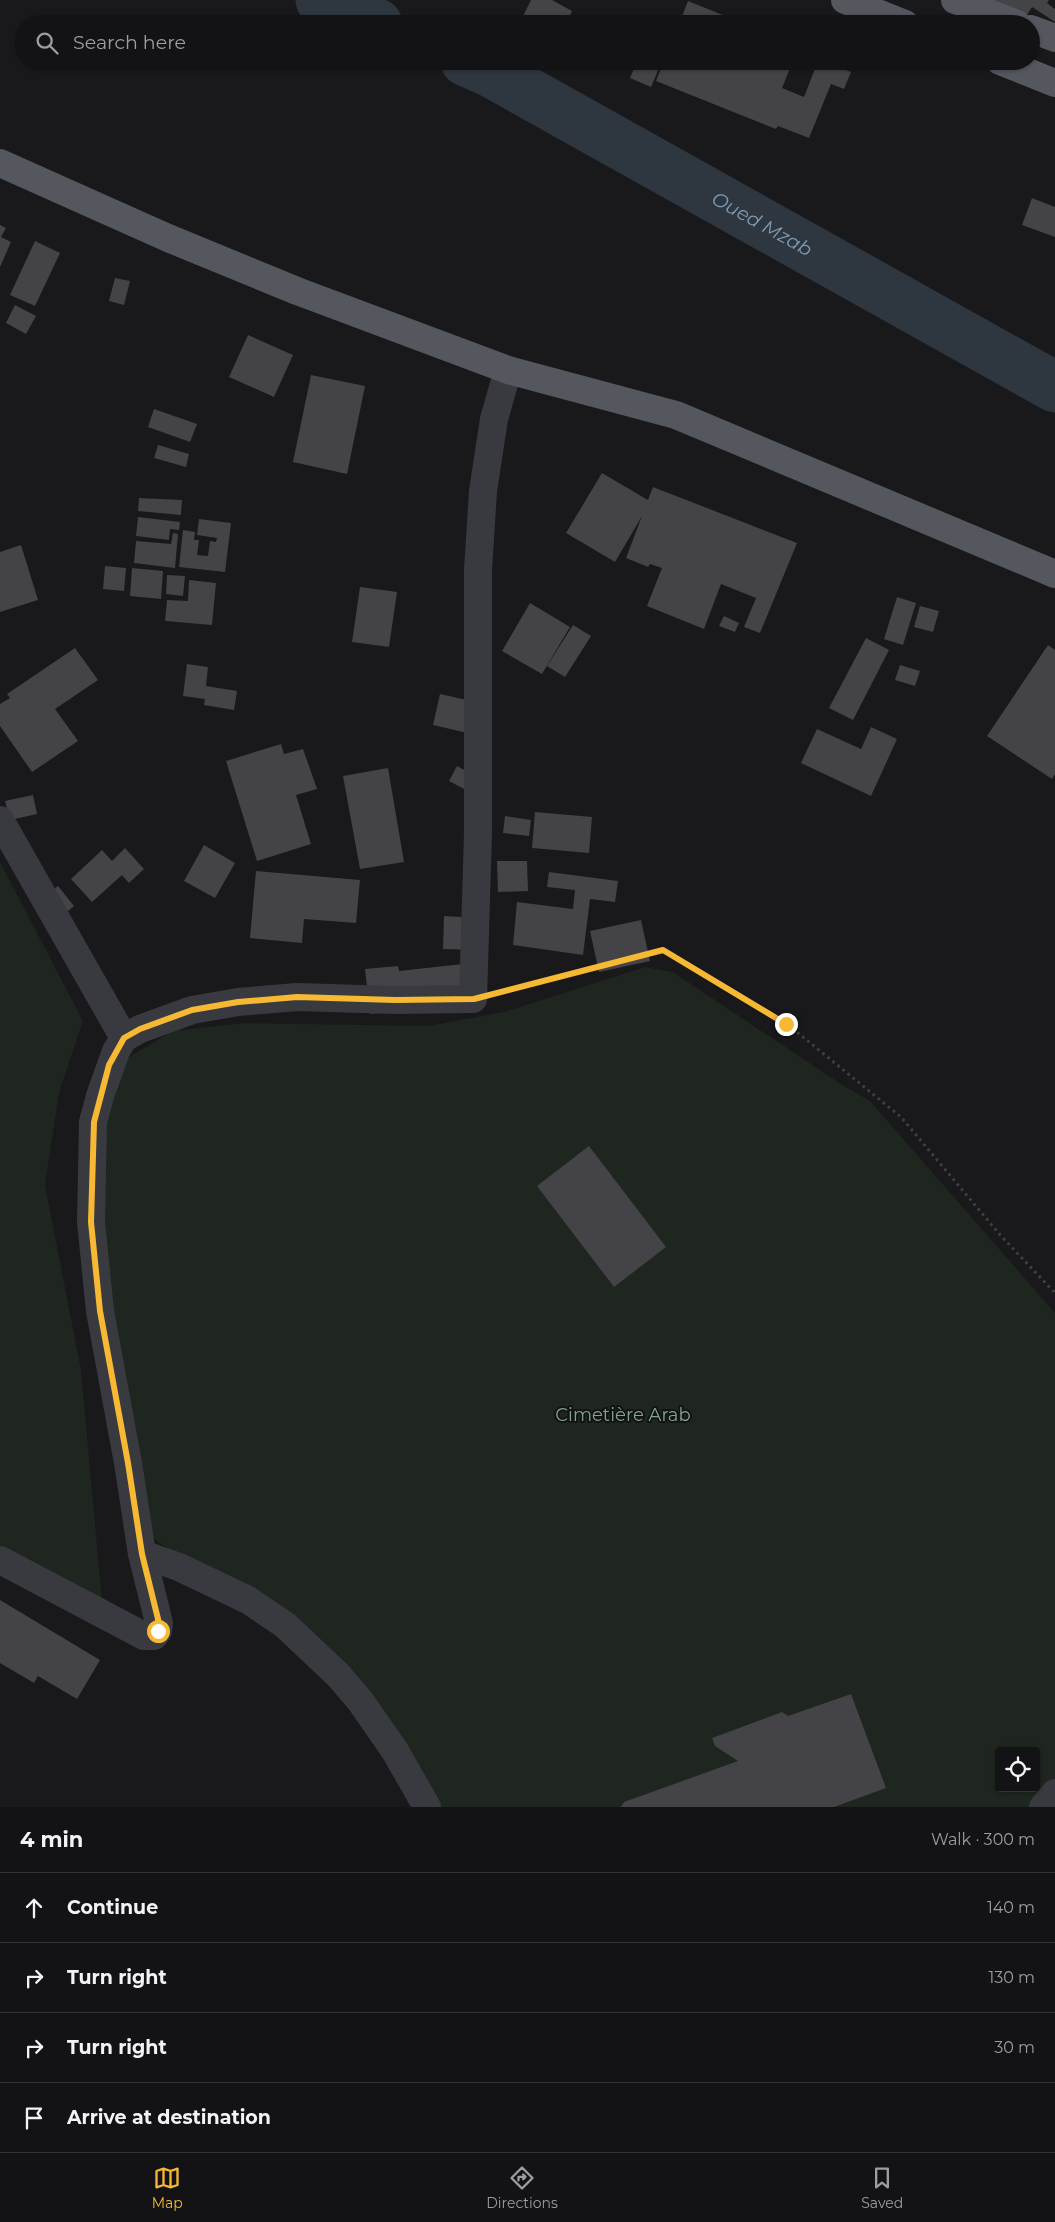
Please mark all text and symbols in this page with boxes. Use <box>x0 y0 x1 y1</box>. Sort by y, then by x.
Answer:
search box <box>15 15 1040 70</box>
icon: search <box>33 29 61 57</box>
text: Search here <box>73 31 186 54</box>
water label: Oued Mzab <box>708 186 817 261</box>
route end <box>775 1013 798 1036</box>
park label: Cimetière Arab <box>555 1404 691 1426</box>
route start <box>147 1620 170 1643</box>
map controls <box>995 1747 1040 1792</box>
button: locate <box>995 1747 1040 1792</box>
text: 4 min <box>20 1827 83 1852</box>
text: Walk · 300 m <box>931 1830 1035 1849</box>
icon: ahead <box>20 1894 48 1922</box>
text: Continue <box>67 1896 158 1919</box>
text: 140 m <box>987 1898 1035 1917</box>
icon: right <box>20 1964 48 1992</box>
text: Turn right <box>67 1966 167 1989</box>
text: 130 m <box>988 1968 1035 1987</box>
icon: right <box>20 2034 48 2062</box>
text: Turn right <box>67 2036 167 2059</box>
text: 30 m <box>994 2038 1035 2057</box>
icon: arrive <box>20 2104 48 2132</box>
text: Arrive at destination <box>67 2106 271 2129</box>
tab: Map <box>152 2164 183 2212</box>
tab: Directions <box>486 2164 558 2212</box>
tab: Saved <box>861 2164 903 2212</box>

